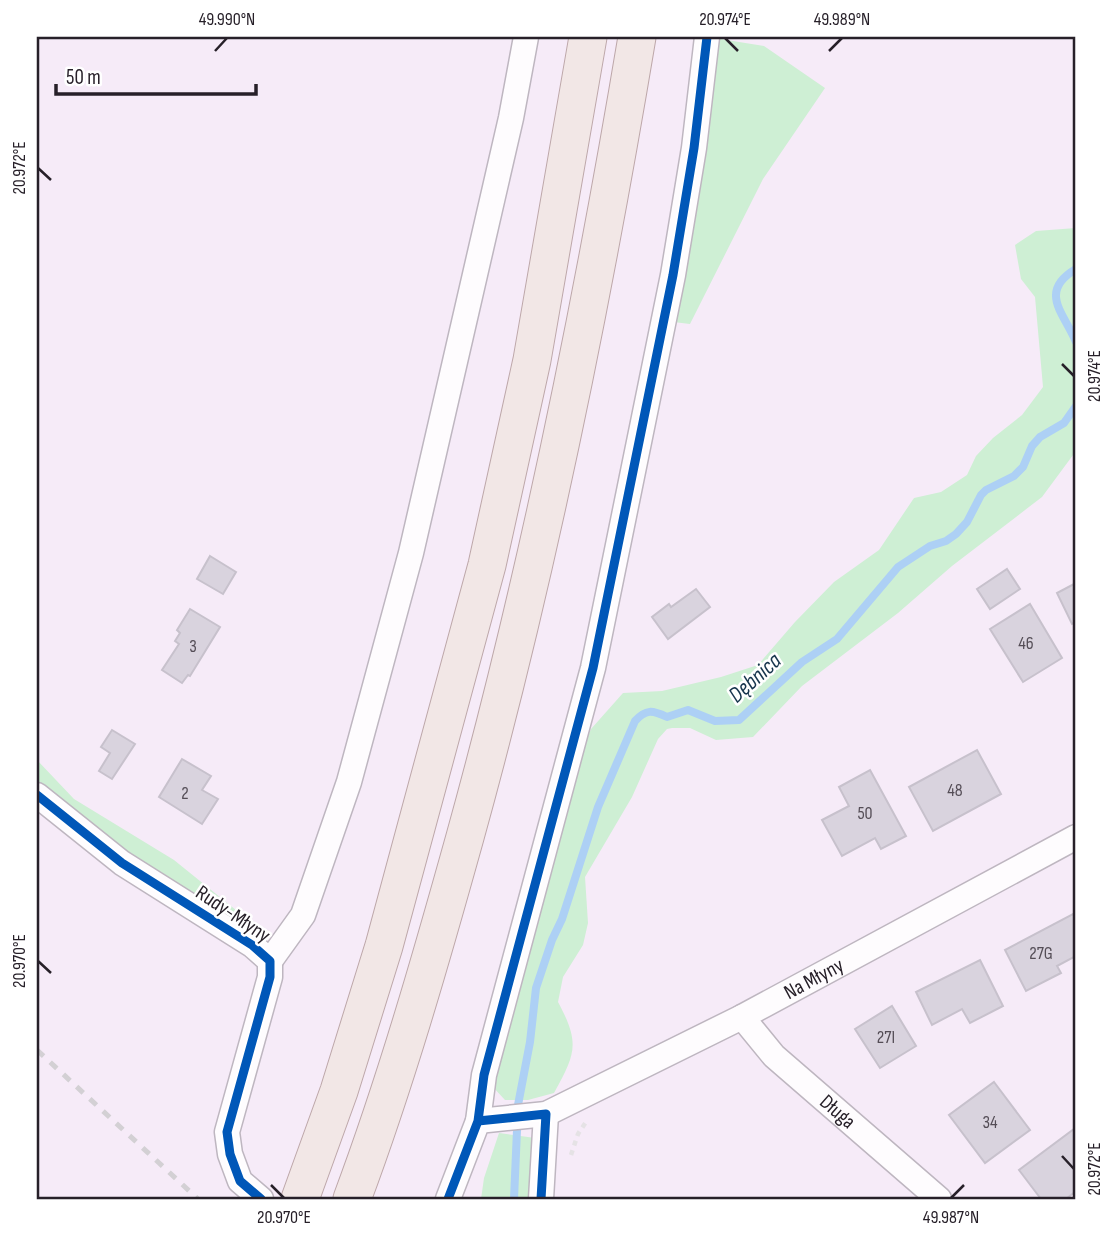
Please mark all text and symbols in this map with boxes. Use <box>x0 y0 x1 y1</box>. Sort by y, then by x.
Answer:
text: 49.990°N <box>199 9 255 30</box>
text: 20.974°E <box>699 9 751 30</box>
text: 49.989°N <box>814 9 870 30</box>
scale bar <box>56 52 256 96</box>
text: 50 m <box>66 65 101 90</box>
text: 20.972°E <box>9 141 30 195</box>
text: 20.974°E <box>1084 350 1105 402</box>
house number: 46 <box>1018 633 1034 654</box>
house number: 3 <box>189 636 197 657</box>
water label: Dębnica <box>723 647 788 709</box>
house number: 48 <box>947 780 963 801</box>
house number: 2 <box>181 783 189 804</box>
house number: 50 <box>857 803 873 824</box>
street label: Rudy-Młyny <box>191 880 275 948</box>
text: 20.970°E <box>9 934 30 988</box>
house number: 27G <box>1029 943 1053 964</box>
street label: Na Młyny <box>780 952 848 1005</box>
house number: 27I <box>877 1027 895 1048</box>
street label: Długa <box>815 1089 861 1134</box>
house number: 34 <box>982 1112 998 1133</box>
text: 20.972°E <box>1084 1142 1105 1196</box>
text: 20.970°E <box>257 1207 311 1228</box>
text: 49.987°N <box>923 1207 979 1228</box>

